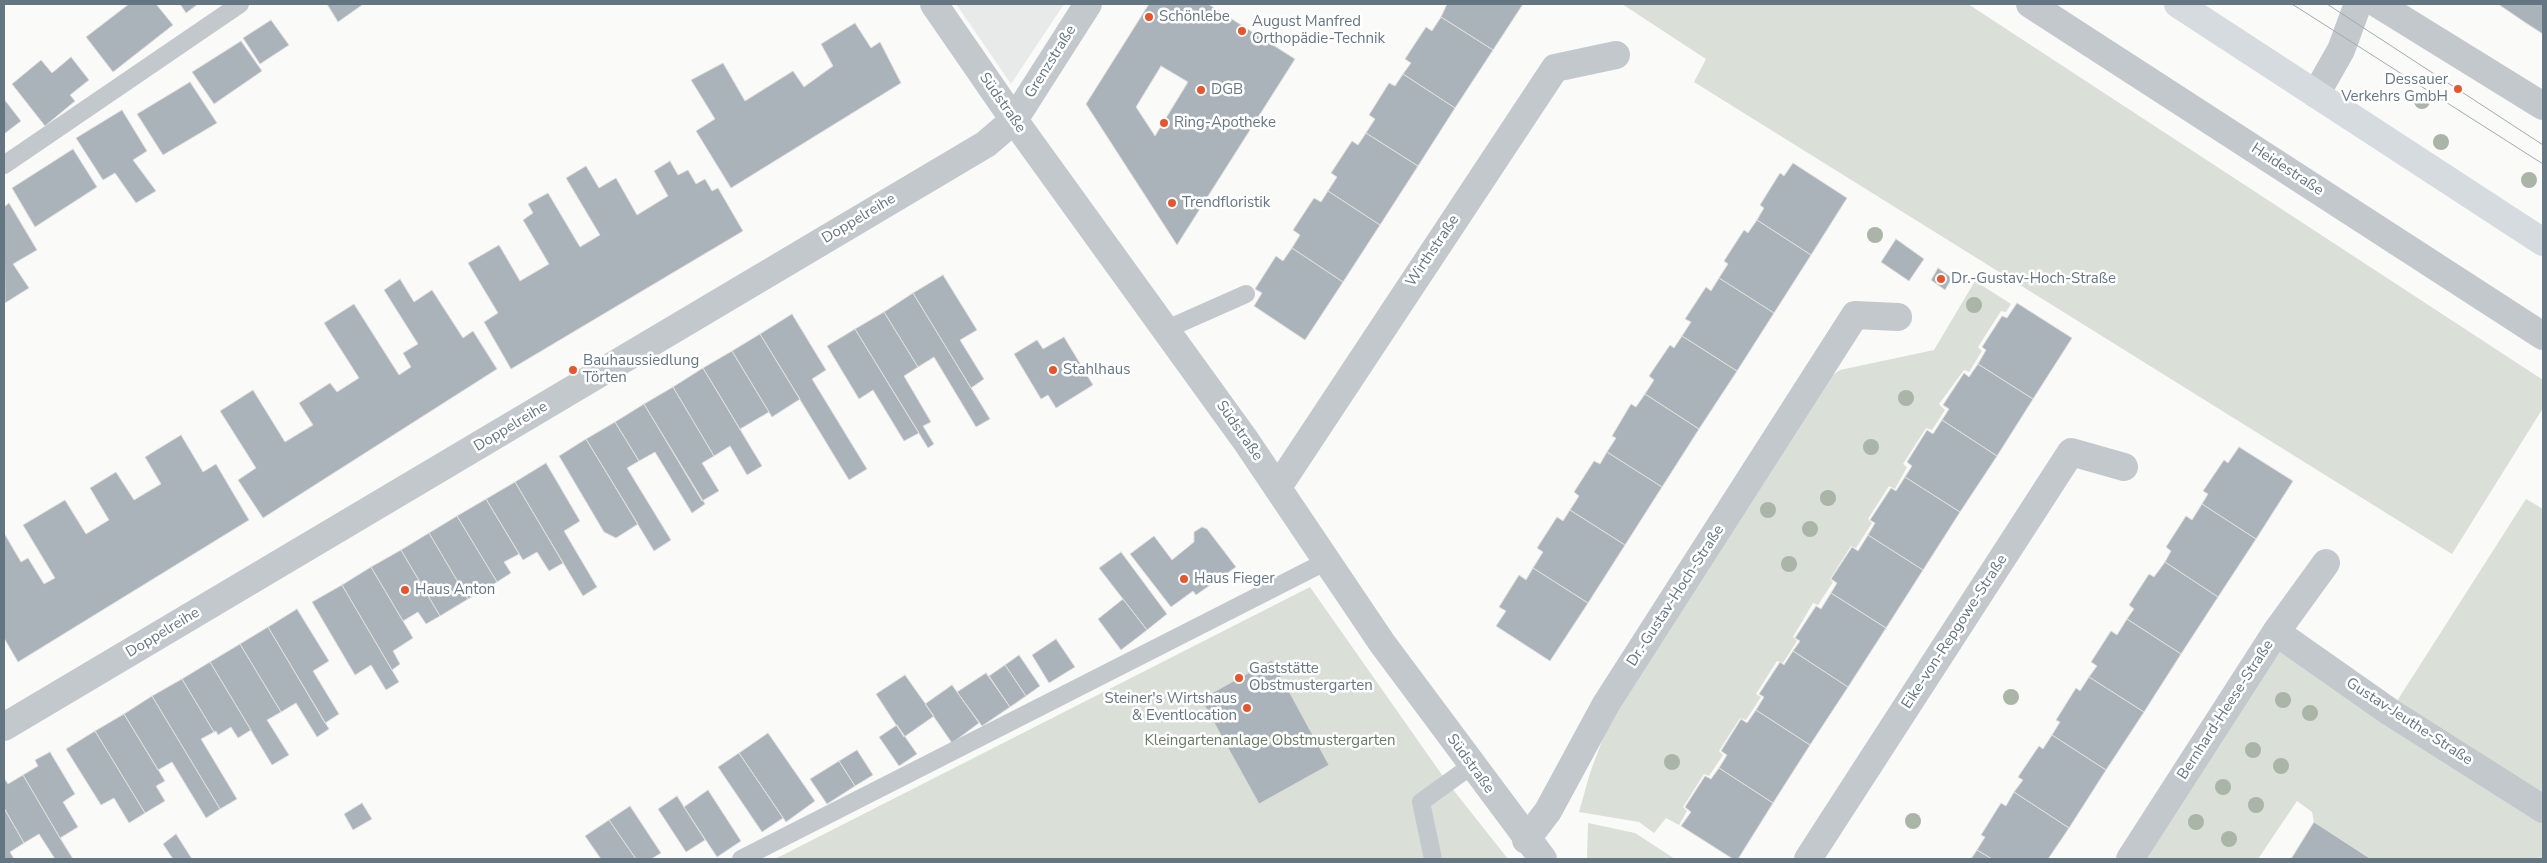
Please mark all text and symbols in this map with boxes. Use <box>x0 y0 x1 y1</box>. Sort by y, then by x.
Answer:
place label: Schönlebe <box>1159 8 1230 26</box>
marker: Schönlebe <box>1143 11 1155 23</box>
place label: August Manfred Orthopädie-Technik <box>1252 13 1385 48</box>
street label: Grenzstraße <box>1022 22 1080 102</box>
marker: August Manfred Orthopädie-Technik <box>1236 25 1248 37</box>
street label: Südstraße <box>975 69 1029 137</box>
place label: Dessauer Verkehrs GmbH <box>2341 71 2448 106</box>
place label: DGB <box>1211 81 1243 99</box>
marker: Dessauer Verkehrs GmbH <box>2452 83 2464 95</box>
marker: DGB <box>1195 84 1207 96</box>
place label: Ring-Apotheke <box>1174 114 1276 132</box>
marker: Ring-Apotheke <box>1158 117 1170 129</box>
street label: Heidestraße <box>2248 140 2326 200</box>
street label: Doppelreihe <box>819 190 899 248</box>
place label: Trendfloristik <box>1182 194 1270 212</box>
marker: Trendfloristik <box>1166 197 1178 209</box>
street label: Wirthstraße <box>1403 212 1463 290</box>
place label: Dr.-Gustav-Hoch-Straße <box>1951 270 2116 288</box>
marker: Dr.-Gustav-Hoch-Straße <box>1935 273 1947 285</box>
place label: Bauhaussiedlung Törten <box>583 352 699 387</box>
place label: Stahlhaus <box>1063 361 1130 379</box>
marker: Bauhaussiedlung Törten <box>567 364 579 376</box>
marker: Stahlhaus <box>1047 364 1059 376</box>
street label: Südstraße <box>1212 397 1266 465</box>
street label: Doppelreihe <box>471 398 551 456</box>
street label: Dr.-Gustav-Hoch-Straße <box>1624 522 1728 670</box>
street label: Eike-von-Repgowe-Straße <box>1898 552 2012 712</box>
place label: Haus Fieger <box>1194 570 1275 588</box>
marker: Haus Fieger <box>1178 573 1190 585</box>
place label: Haus Anton <box>415 581 495 599</box>
marker: Haus Anton <box>399 584 411 596</box>
street label: Doppelreihe <box>123 604 203 662</box>
street label: Bernhard-Heese-Straße <box>2174 637 2278 783</box>
place label: Gaststätte Obstmustergarten <box>1249 660 1373 695</box>
marker: Gaststätte Obstmustergarten <box>1233 672 1245 684</box>
street label: Gustav-Jeuthe-Straße <box>2342 674 2476 770</box>
place label: Steiner's Wirtshaus & Eventlocation <box>1105 690 1237 725</box>
marker: Steiner's Wirtshaus & Eventlocation <box>1241 702 1253 714</box>
street label: Südstraße <box>1442 731 1498 797</box>
park label: Kleingartenanlage Obstmustergarten <box>1144 732 1396 750</box>

